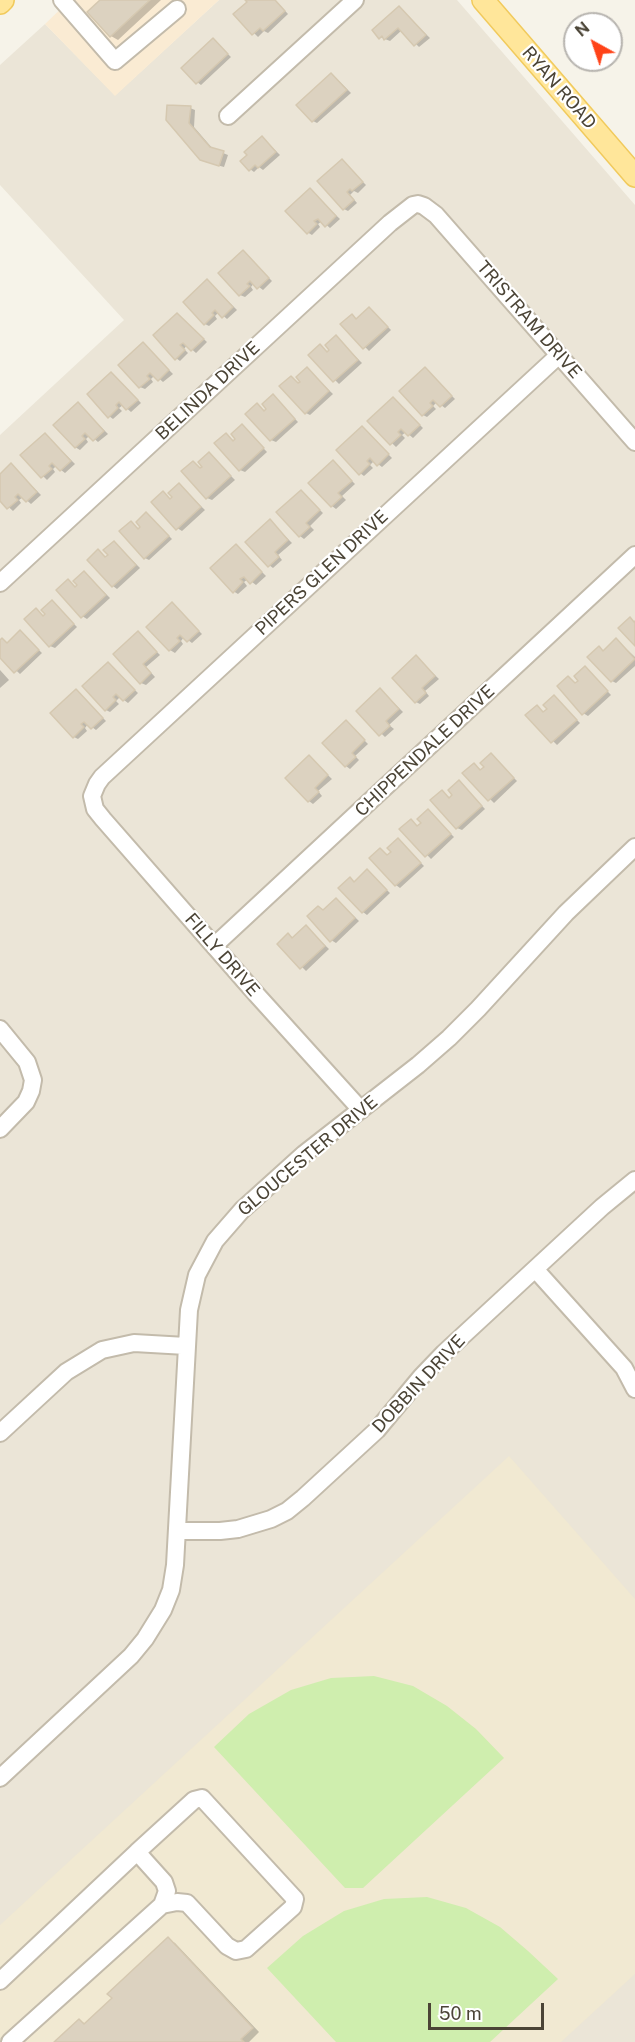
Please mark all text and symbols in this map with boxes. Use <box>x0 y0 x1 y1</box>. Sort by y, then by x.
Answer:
north arrow <box>563 12 623 72</box>
text: N <box>571 18 593 41</box>
street label: RYAN ROAD <box>517 42 601 134</box>
street label: TRISTRAM DRIVE <box>472 257 586 383</box>
street label: BELINDA DRIVE <box>151 337 265 445</box>
street label: PIPERS GLEN DRIVE <box>251 506 393 640</box>
street label: CHIPPENDALE DRIVE <box>351 681 499 821</box>
street label: FILLY DRIVE <box>180 909 264 1001</box>
street label: GLOUCESTER DRIVE <box>234 1091 382 1221</box>
street label: DOBBIN DRIVE <box>368 1331 470 1437</box>
scale bar <box>431 1991 546 2029</box>
text: 50 m <box>439 2003 482 2024</box>

